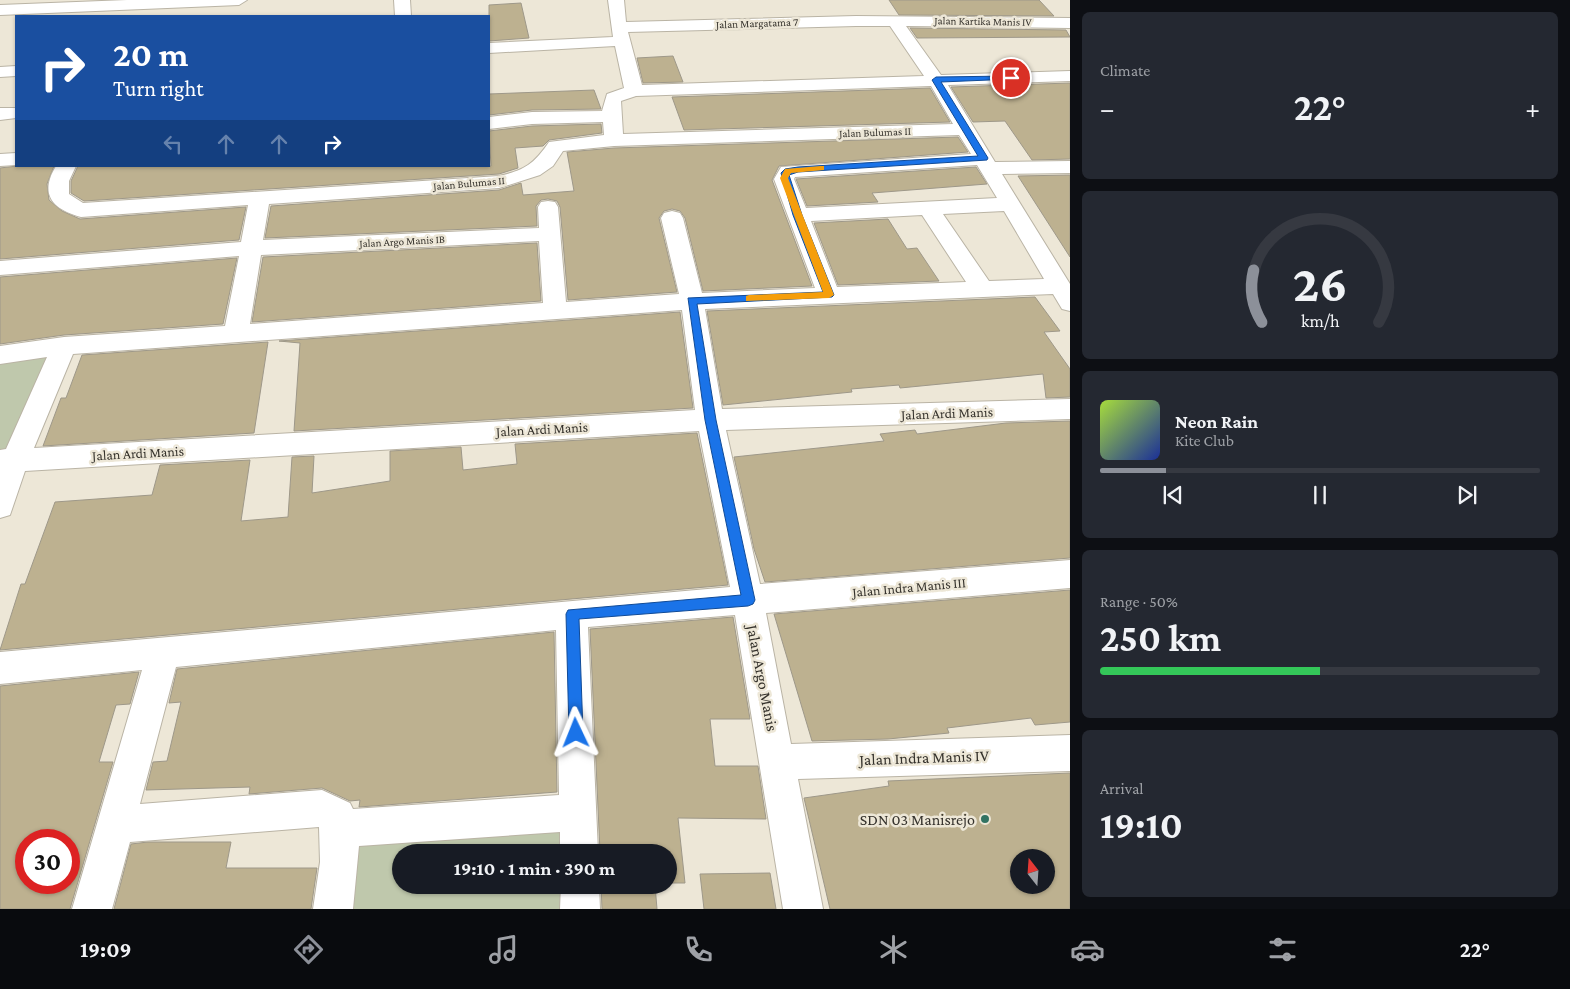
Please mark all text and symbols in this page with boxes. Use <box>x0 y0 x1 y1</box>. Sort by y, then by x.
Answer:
street label: Jalan Kartika Manis IV <box>933 14 1033 29</box>
street label: Jalan Margatama 7 <box>715 16 798 31</box>
icon: right <box>30 35 95 100</box>
text: 20 m <box>113 35 188 74</box>
pin <box>990 57 1032 99</box>
text: Climate <box>1100 62 1150 79</box>
icon: arrive <box>997 64 1025 92</box>
text: Turn right <box>113 76 204 101</box>
text: 22° <box>1294 86 1346 128</box>
text: − <box>1100 93 1115 124</box>
text: + <box>1525 93 1540 124</box>
street label: Jalan Bulumas II <box>838 125 911 140</box>
icon: left <box>159 130 187 158</box>
icon: ahead <box>212 130 240 158</box>
icon: ahead <box>265 130 293 158</box>
icon: right <box>318 130 346 158</box>
street label: Jalan Bulumas II <box>432 174 505 193</box>
street label: Jalan Argo Manis IB <box>358 233 445 250</box>
text: 26 <box>1293 254 1347 312</box>
text: km/h <box>1301 311 1340 331</box>
street label: Jalan Ardi Manis <box>899 403 993 423</box>
text: Neon Rain <box>1175 411 1258 432</box>
street label: Jalan Ardi Manis <box>494 419 588 440</box>
text: Kite Club <box>1175 432 1234 449</box>
street label: Jalan Ardi Manis <box>90 443 184 464</box>
icon: previous <box>1159 481 1187 509</box>
icon: pause <box>1306 481 1334 509</box>
icon: next <box>1453 481 1481 509</box>
street label: Jalan Indra Manis III <box>850 574 966 600</box>
text: Range · 50% <box>1100 593 1178 610</box>
text: 250 km <box>1100 617 1221 659</box>
street label: Jalan Argo Manis <box>742 621 781 733</box>
position arrow <box>549 706 601 758</box>
street label: Jalan Indra Manis IV <box>857 747 990 769</box>
text: Arrival <box>1100 780 1144 797</box>
text: 19:10 <box>1100 804 1183 846</box>
place label: SDN 03 Manisrejo <box>860 811 975 829</box>
marker: SDN 03 Manisrejo <box>979 813 991 825</box>
speed limit sign: 30 <box>15 829 80 894</box>
north arrow <box>1010 849 1055 894</box>
map controls <box>1010 849 1055 894</box>
text: 19:10 · 1 min · 390 m <box>454 858 615 879</box>
icon: directions <box>291 932 326 967</box>
icon: music <box>486 932 521 967</box>
icon: phone <box>681 932 716 967</box>
icon: climate <box>876 932 911 967</box>
icon: car <box>1070 932 1105 967</box>
icon: filters <box>1265 932 1300 967</box>
text: 19:09 <box>80 937 132 962</box>
text: 22° <box>1460 937 1490 962</box>

